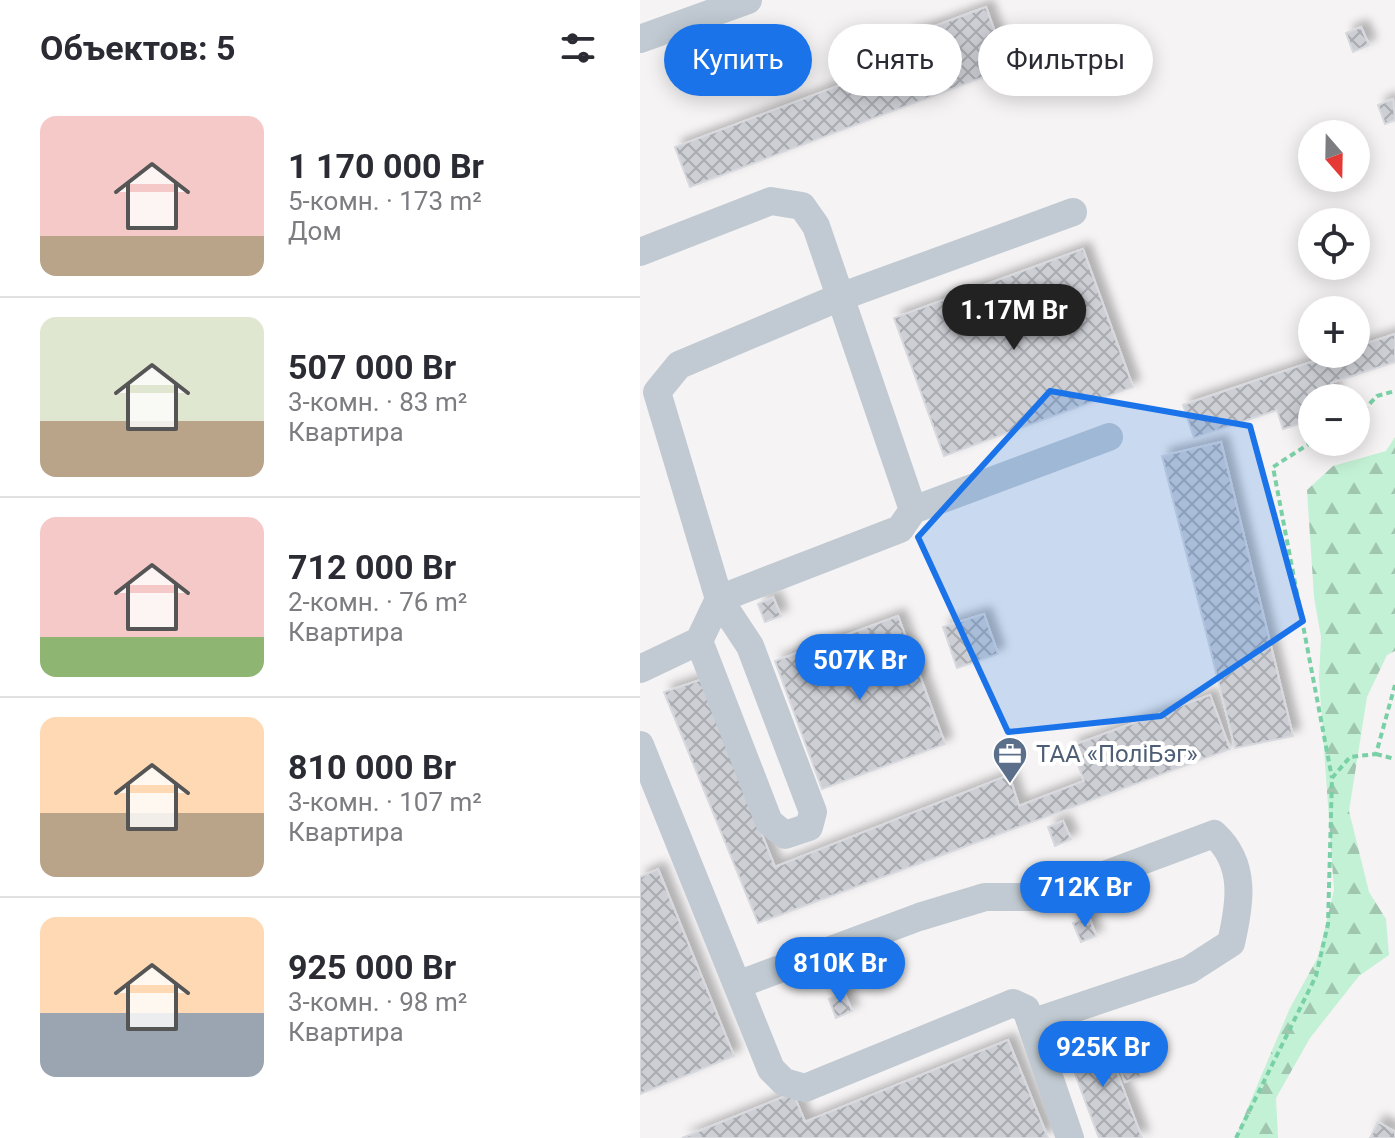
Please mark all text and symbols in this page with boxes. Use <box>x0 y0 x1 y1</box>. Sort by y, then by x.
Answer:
chip: Купить <box>664 24 812 96</box>
chip: Снять <box>828 24 962 96</box>
chip: Фильтры <box>978 24 1153 96</box>
icon: filters <box>556 26 600 70</box>
text: Объектов: 5 <box>40 28 235 68</box>
north arrow <box>1298 120 1370 192</box>
map controls <box>1298 120 1370 456</box>
text: 1 170 000 Br <box>288 146 484 186</box>
icon: home <box>104 148 200 244</box>
text: 5-комн. · 173 m² <box>288 186 482 216</box>
button: locate <box>1298 208 1370 280</box>
text: Дом <box>288 216 342 246</box>
pin: 1.17M Br <box>931 284 1097 352</box>
text: 1.17M Br <box>960 295 1068 325</box>
button: + <box>1298 296 1370 368</box>
text: 507 000 Br <box>288 347 456 387</box>
icon: home <box>104 349 200 445</box>
button: − <box>1298 384 1370 456</box>
text: 3-комн. · 83 m² <box>288 387 467 417</box>
text: Квартира <box>288 417 404 447</box>
text: 712 000 Br <box>288 547 456 587</box>
icon: home <box>104 549 200 645</box>
text: 2-комн. · 76 m² <box>288 587 467 617</box>
text: Квартира <box>288 617 404 647</box>
pin: 507K Br <box>786 634 934 702</box>
text: 507K Br <box>813 645 907 675</box>
office icon: ТАА «ПоліБэг» <box>991 735 1029 785</box>
place label: ТАА «ПоліБэг» <box>1036 740 1198 768</box>
text: 810 000 Br <box>288 747 456 787</box>
icon: home <box>104 749 200 845</box>
text: 3-комн. · 107 m² <box>288 787 482 817</box>
text: Квартира <box>288 817 404 847</box>
pin: 712K Br <box>1011 861 1159 929</box>
text: 712K Br <box>1038 872 1132 902</box>
pin: 810K Br <box>766 937 914 1005</box>
text: 925 000 Br <box>288 947 456 987</box>
text: 810K Br <box>793 948 887 978</box>
icon: home <box>104 949 200 1045</box>
text: 3-комн. · 98 m² <box>288 987 467 1017</box>
text: Квартира <box>288 1017 404 1047</box>
pin: 925K Br <box>1029 1021 1177 1089</box>
text: 925K Br <box>1056 1032 1150 1062</box>

